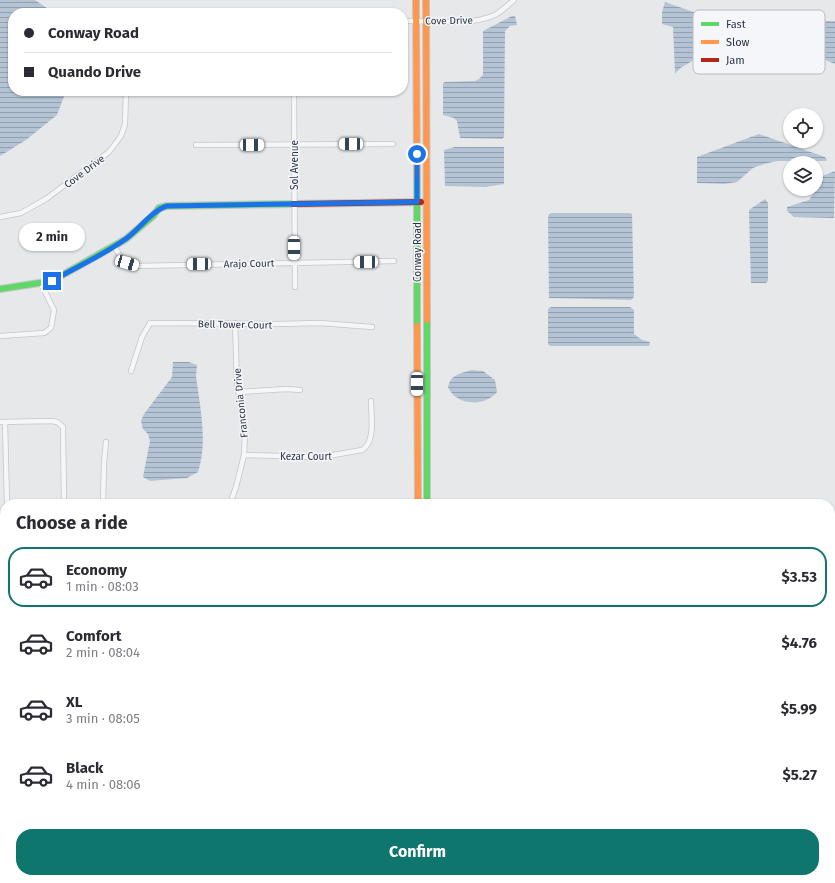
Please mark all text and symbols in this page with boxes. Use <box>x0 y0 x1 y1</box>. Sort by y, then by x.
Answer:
legend <box>693 10 825 74</box>
street label: Cove Drive <box>425 15 473 27</box>
text: Fast <box>726 18 746 31</box>
text: Conway Road <box>48 24 139 42</box>
text: Slow <box>726 36 750 49</box>
text: Jam <box>726 54 745 67</box>
text: Quando Drive <box>48 63 141 81</box>
map controls <box>783 108 823 196</box>
button: locate <box>783 108 823 148</box>
car <box>339 138 363 150</box>
car <box>240 139 264 151</box>
street label: Sol Avenue <box>289 140 301 190</box>
route start <box>408 145 426 163</box>
street label: Cove Drive <box>62 153 107 191</box>
button: layers <box>783 156 823 196</box>
street label: Conway Road <box>412 222 424 282</box>
callout: 2 min <box>19 223 85 251</box>
text: 2 min <box>36 229 68 244</box>
car <box>288 236 300 260</box>
car <box>114 254 140 272</box>
car <box>354 256 378 268</box>
car <box>187 258 211 270</box>
street label: Arajo Court <box>224 258 275 270</box>
route end <box>43 272 61 290</box>
street label: Bell Tower Court <box>198 318 273 332</box>
street label: Franconia Drive <box>231 367 251 438</box>
car <box>411 372 423 396</box>
street label: Kezar Court <box>280 451 332 463</box>
text: Choose a ride <box>16 512 128 534</box>
icon: car <box>18 559 54 595</box>
text: Economy <box>66 561 127 579</box>
text: $3.53 <box>782 568 817 586</box>
text: 1 min · 08:03 <box>66 579 139 594</box>
icon: car <box>18 625 54 661</box>
text: Comfort <box>66 627 122 645</box>
text: $4.76 <box>781 634 817 652</box>
text: 2 min · 08:04 <box>66 645 140 660</box>
icon: car <box>18 691 54 727</box>
text: XL <box>66 693 82 711</box>
text: $5.99 <box>781 700 817 718</box>
text: 3 min · 08:05 <box>66 711 140 726</box>
icon: car <box>18 757 54 793</box>
text: Black <box>66 759 103 777</box>
text: $5.27 <box>782 766 817 784</box>
text: 4 min · 08:06 <box>66 777 141 792</box>
button: Confirm <box>16 829 819 875</box>

